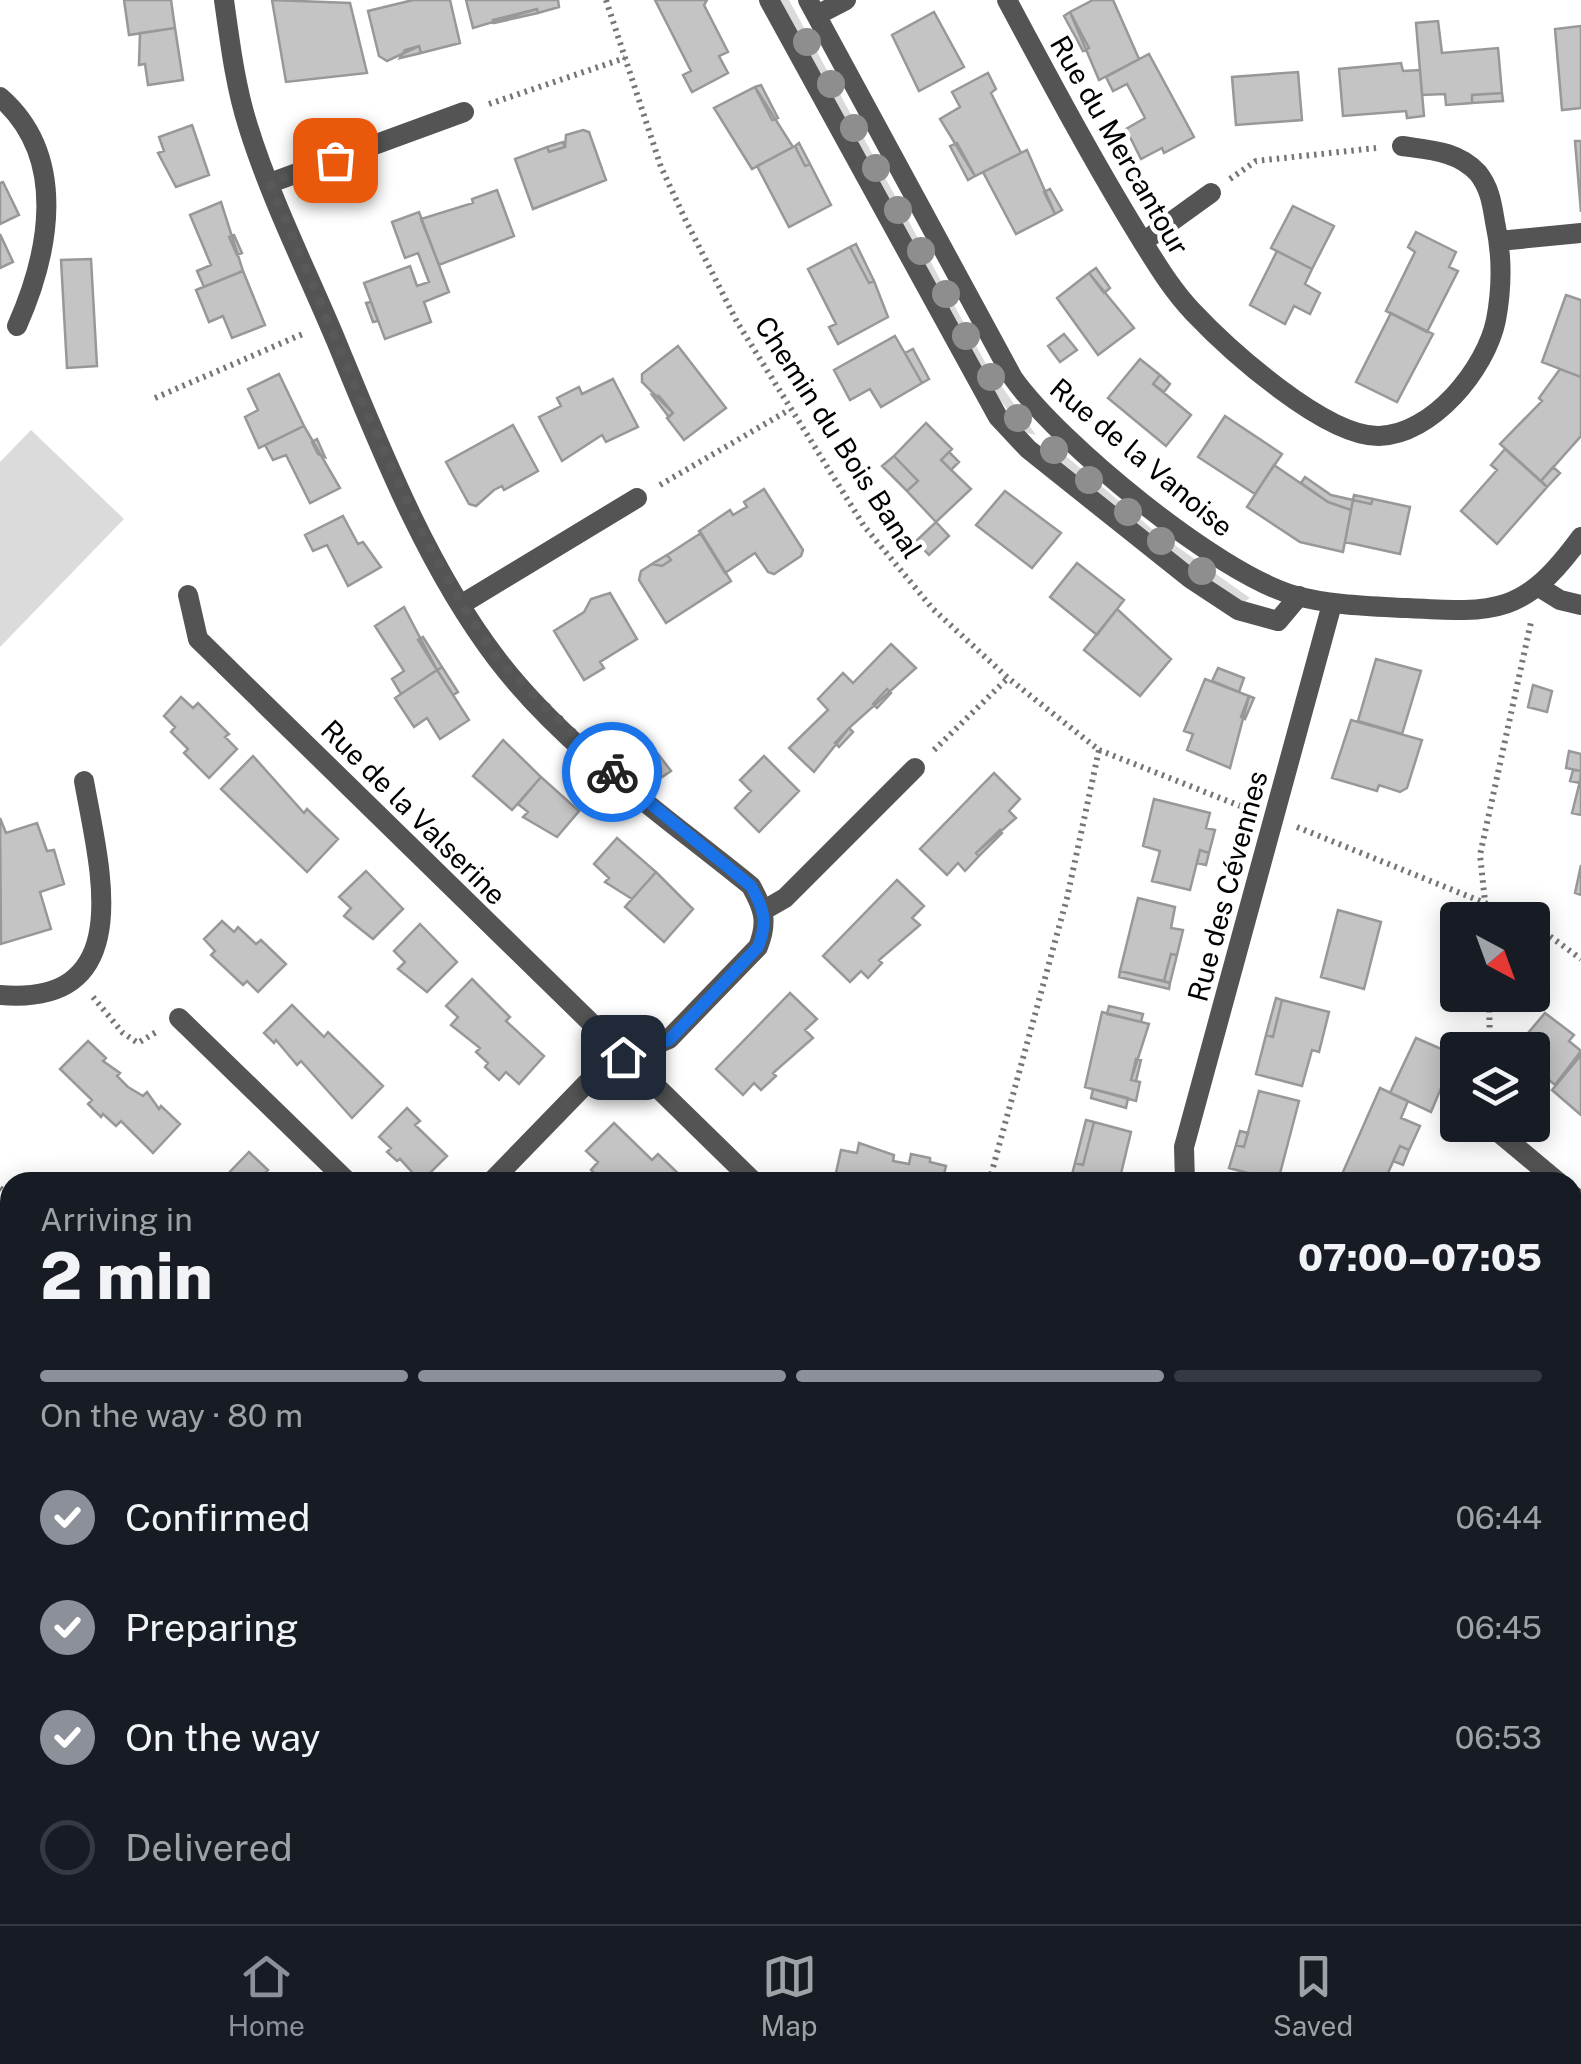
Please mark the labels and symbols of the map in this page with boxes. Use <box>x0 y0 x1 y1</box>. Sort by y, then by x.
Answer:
street label: Rue du Mercantour <box>1044 29 1196 261</box>
pin <box>293 118 378 203</box>
street label: Chemin du Bois Banal <box>748 310 930 564</box>
street label: Rue de la Vanoise <box>1044 371 1240 543</box>
street label: Rue de la Valserine <box>315 713 513 911</box>
courier <box>562 722 662 822</box>
street label: Rue des Cévennes <box>1180 767 1274 1005</box>
north arrow <box>1440 902 1550 1012</box>
pin <box>581 1015 666 1100</box>

